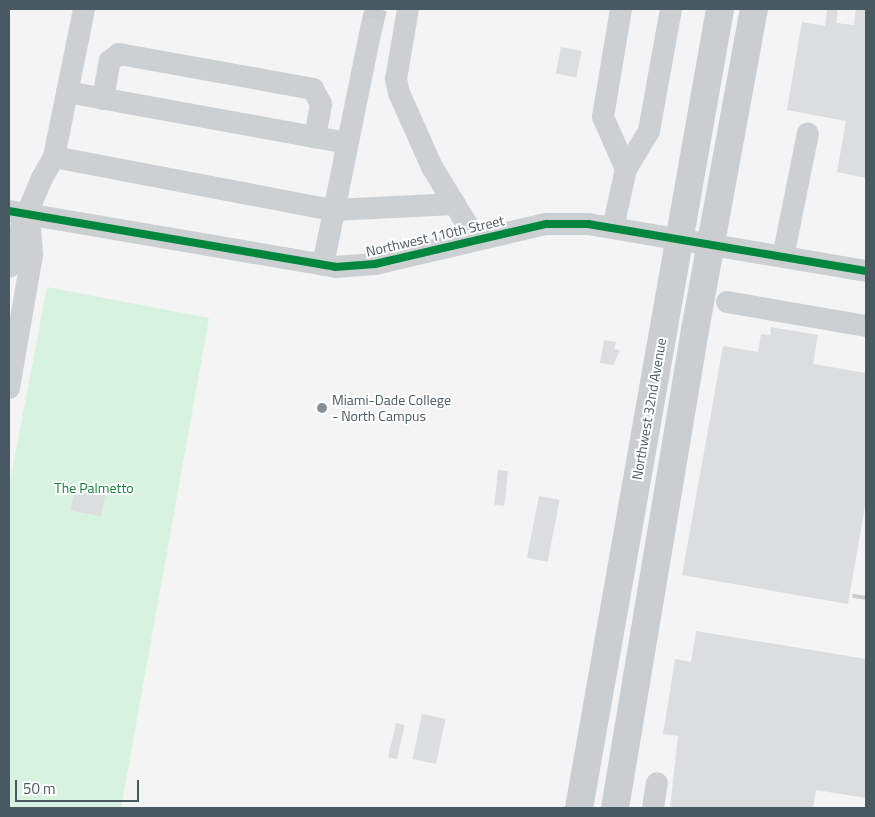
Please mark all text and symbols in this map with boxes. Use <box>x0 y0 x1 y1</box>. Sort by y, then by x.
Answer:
street label: Northwest 110th Street <box>364 212 506 260</box>
street label: Northwest 32nd Avenue <box>628 337 670 481</box>
place label: Miami-Dade College - North Campus <box>332 392 451 424</box>
marker: Miami-Dade College - North Campus <box>316 402 328 414</box>
park label: The Palmetto <box>54 480 134 496</box>
scale bar <box>18 770 141 802</box>
text: 50 m <box>23 777 56 800</box>

